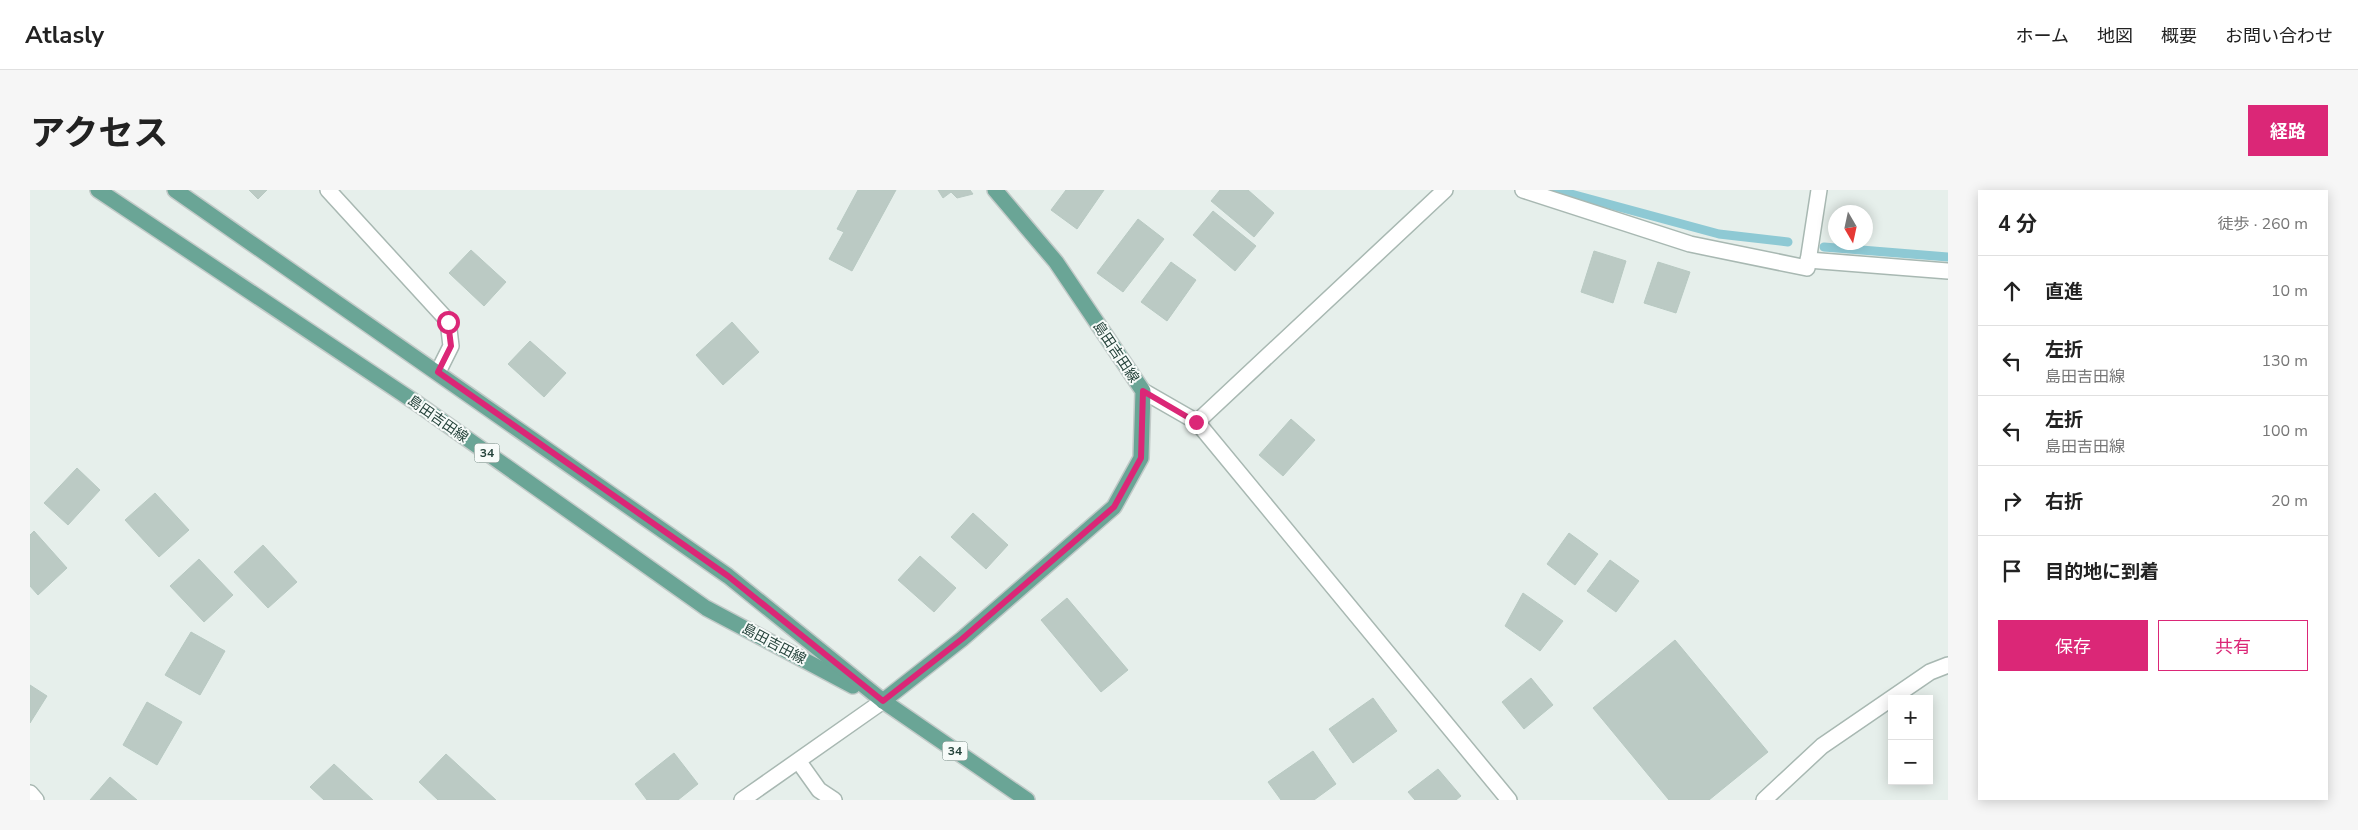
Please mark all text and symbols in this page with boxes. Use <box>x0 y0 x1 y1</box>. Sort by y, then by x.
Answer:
text: Atlasly <box>25 19 104 51</box>
text: ホーム <box>2016 24 2069 48</box>
text: 地図 <box>2097 24 2133 48</box>
text: 概要 <box>2161 24 2197 48</box>
text: お問い合わせ <box>2225 24 2333 48</box>
button: 経路 <box>2248 105 2328 156</box>
text: アクセス <box>30 110 168 157</box>
north arrow <box>1828 205 1873 250</box>
text: 4 分 <box>1998 210 2037 238</box>
text: 徒歩 · 260 m <box>2218 213 2308 235</box>
icon: ahead <box>1998 277 2026 305</box>
text: 直進 <box>2045 279 2083 305</box>
text: 10 m <box>2271 280 2308 302</box>
route start <box>437 311 460 334</box>
street label: 島田吉田線 <box>1089 318 1143 386</box>
text: 左折 <box>2045 337 2083 363</box>
icon: left <box>1998 347 2026 375</box>
text: 130 m <box>2261 350 2308 372</box>
text: 島田吉田線 <box>2045 366 2125 388</box>
street label: 島田吉田線 <box>404 391 472 447</box>
text: 左折 <box>2045 407 2083 433</box>
route end <box>1185 411 1208 434</box>
icon: left <box>1998 417 2026 445</box>
text: 100 m <box>2261 420 2308 442</box>
text: 島田吉田線 <box>2045 436 2125 458</box>
road number: 34 <box>474 444 500 462</box>
icon: right <box>1998 487 2026 515</box>
text: 右折 <box>2045 489 2083 515</box>
text: 20 m <box>2271 490 2308 512</box>
icon: arrive <box>1998 557 2026 585</box>
text: 目的地に到着 <box>2045 559 2159 585</box>
street label: 島田吉田線 <box>739 619 809 669</box>
button: 保存 <box>1998 620 2148 671</box>
button: 共有 <box>2158 620 2308 671</box>
map controls <box>1888 695 1933 785</box>
button: + <box>1888 695 1933 740</box>
button: − <box>1888 740 1933 785</box>
road number: 34 <box>942 742 968 760</box>

